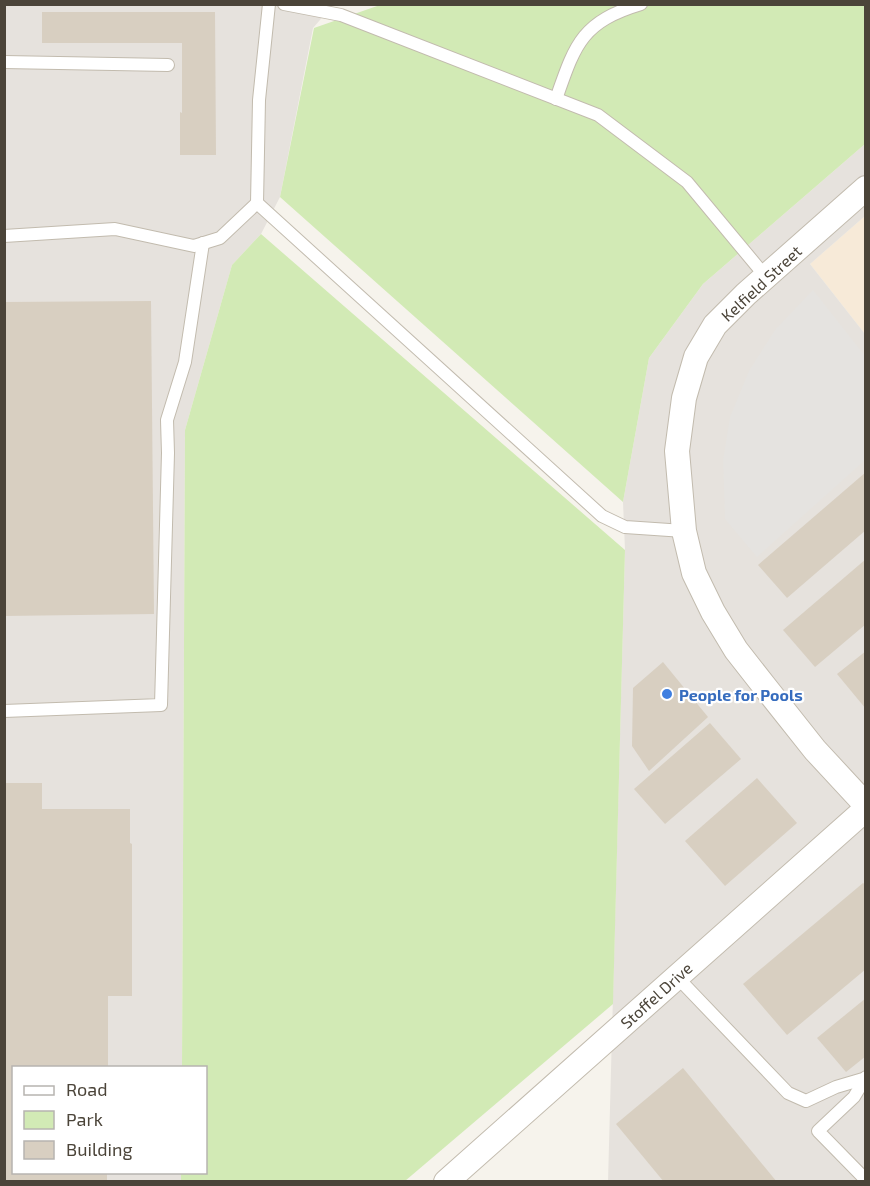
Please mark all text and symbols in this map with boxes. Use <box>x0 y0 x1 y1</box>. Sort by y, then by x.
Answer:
street label: Kelfield Street <box>717 241 805 325</box>
place label: People for Pools <box>679 685 803 704</box>
marker: People for Pools <box>660 687 674 701</box>
street label: Stoffel Drive <box>616 958 696 1032</box>
legend <box>12 1066 207 1174</box>
text: Road <box>66 1078 107 1100</box>
text: Park <box>66 1108 103 1130</box>
text: Building <box>66 1138 133 1160</box>

